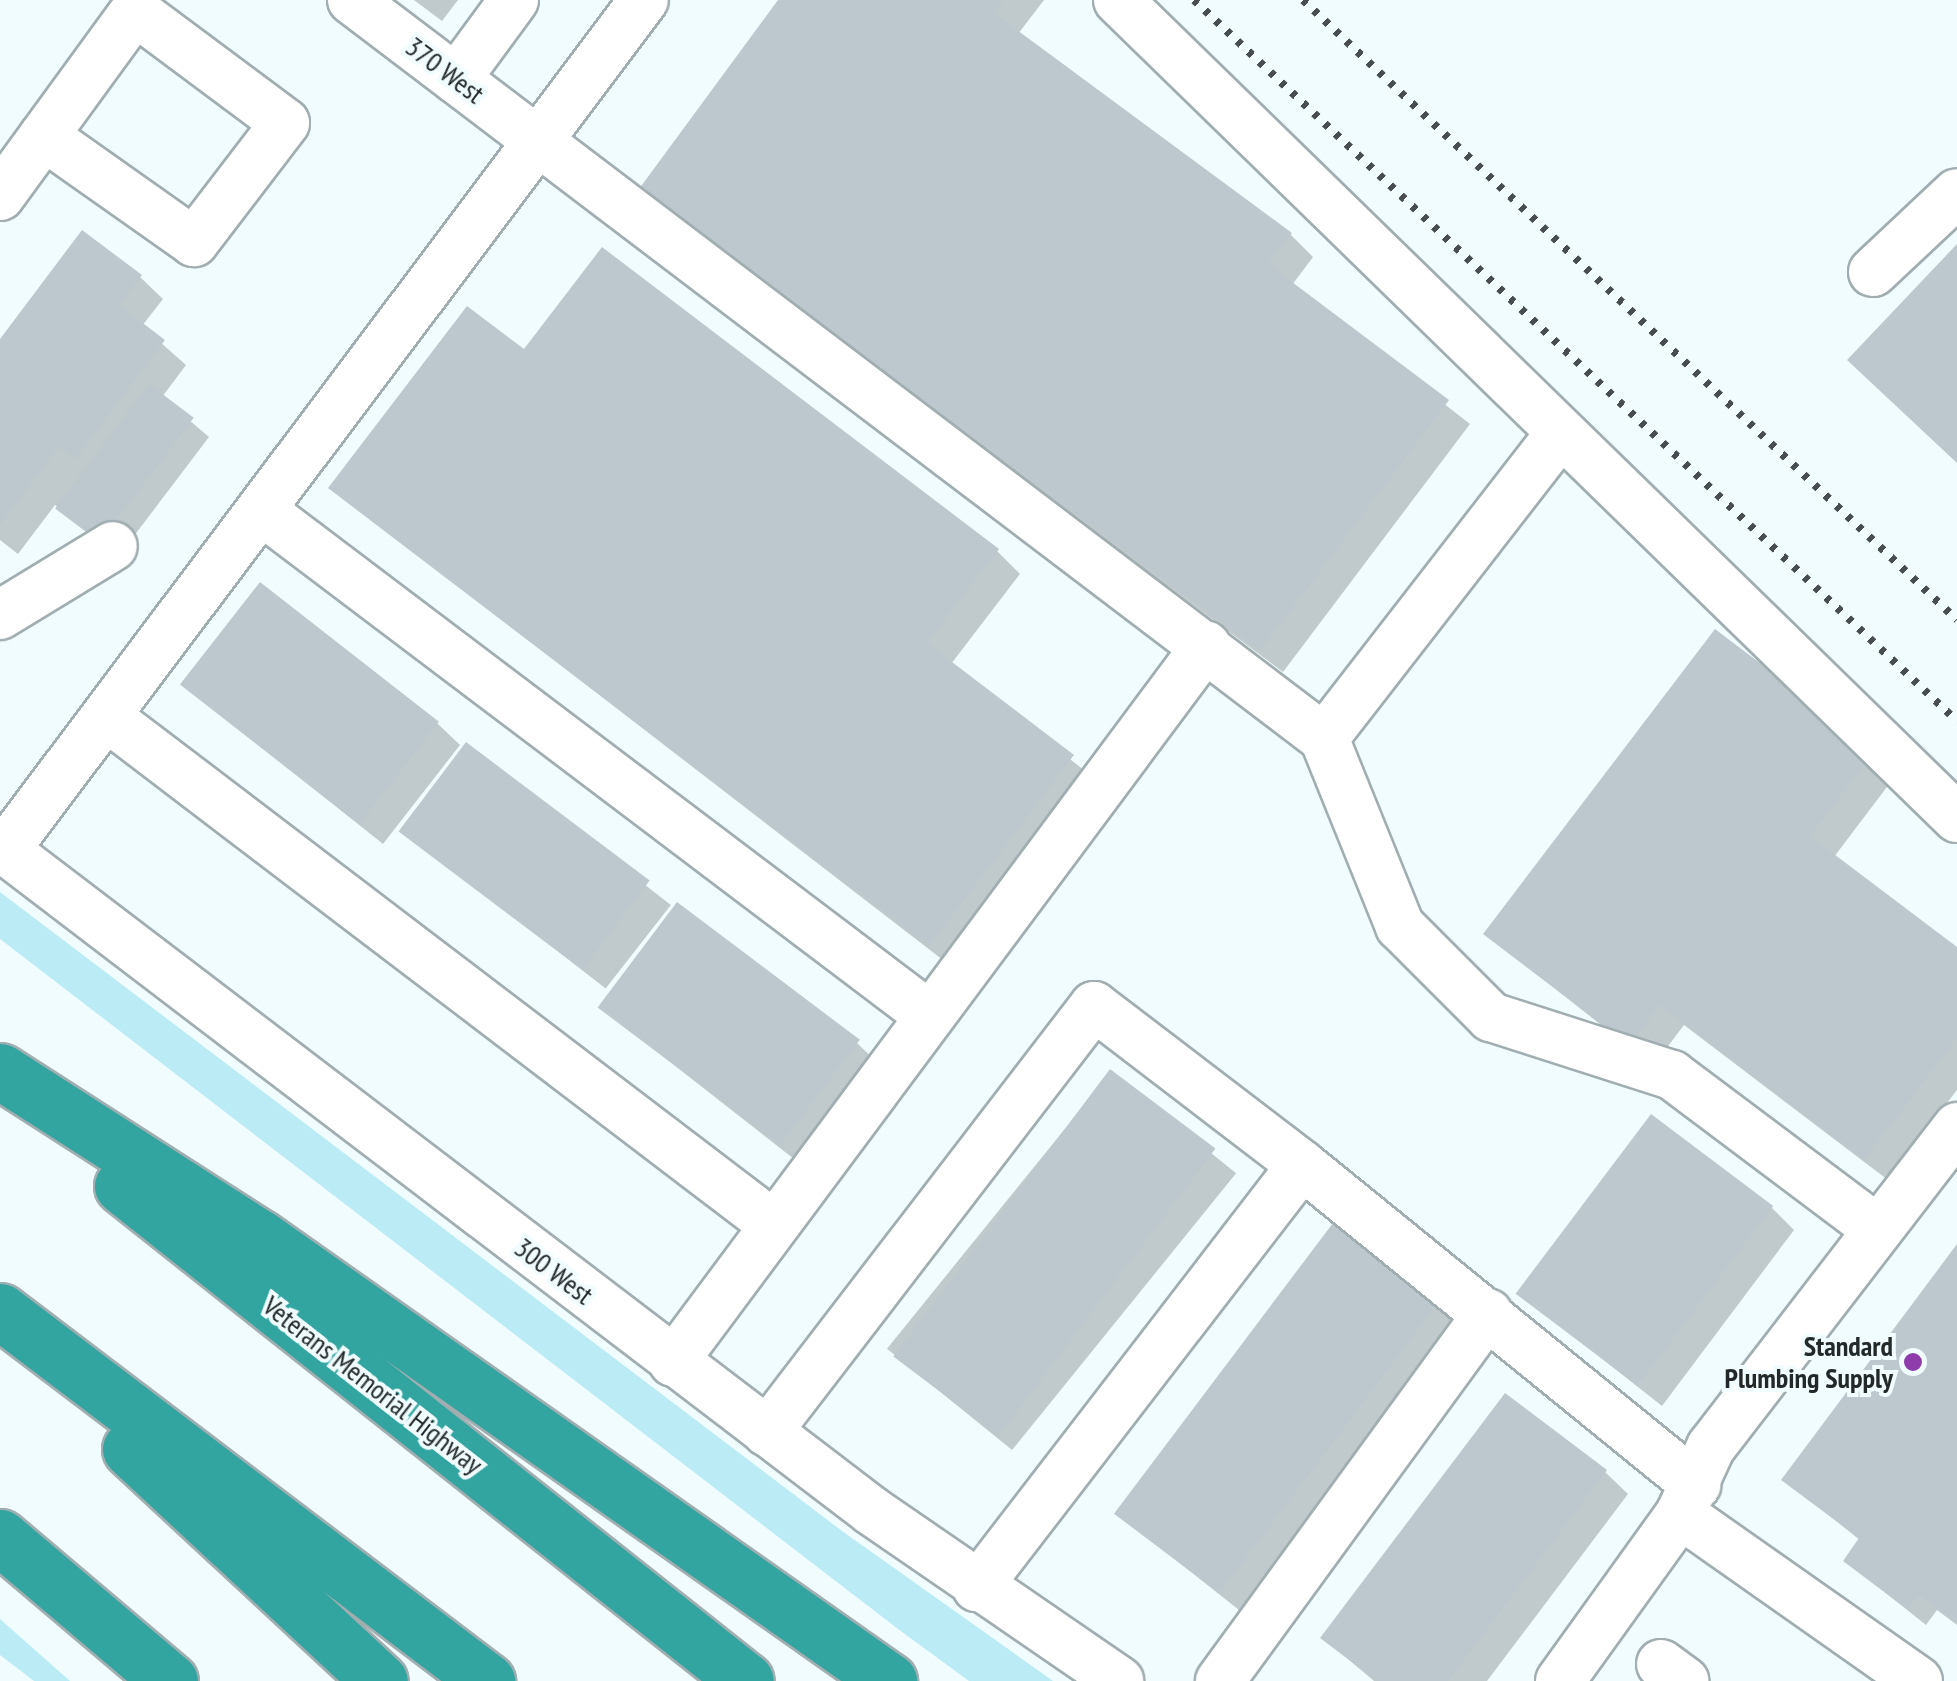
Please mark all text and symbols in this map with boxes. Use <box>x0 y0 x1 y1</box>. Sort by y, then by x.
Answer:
street label: 370 West <box>399 29 491 111</box>
street label: 300 West <box>508 1230 600 1312</box>
street label: Veterans Memorial Highway <box>256 1289 490 1481</box>
place label: Standard Plumbing Supply <box>1725 1329 1893 1395</box>
marker: Standard Plumbing Supply <box>1902 1351 1924 1373</box>

